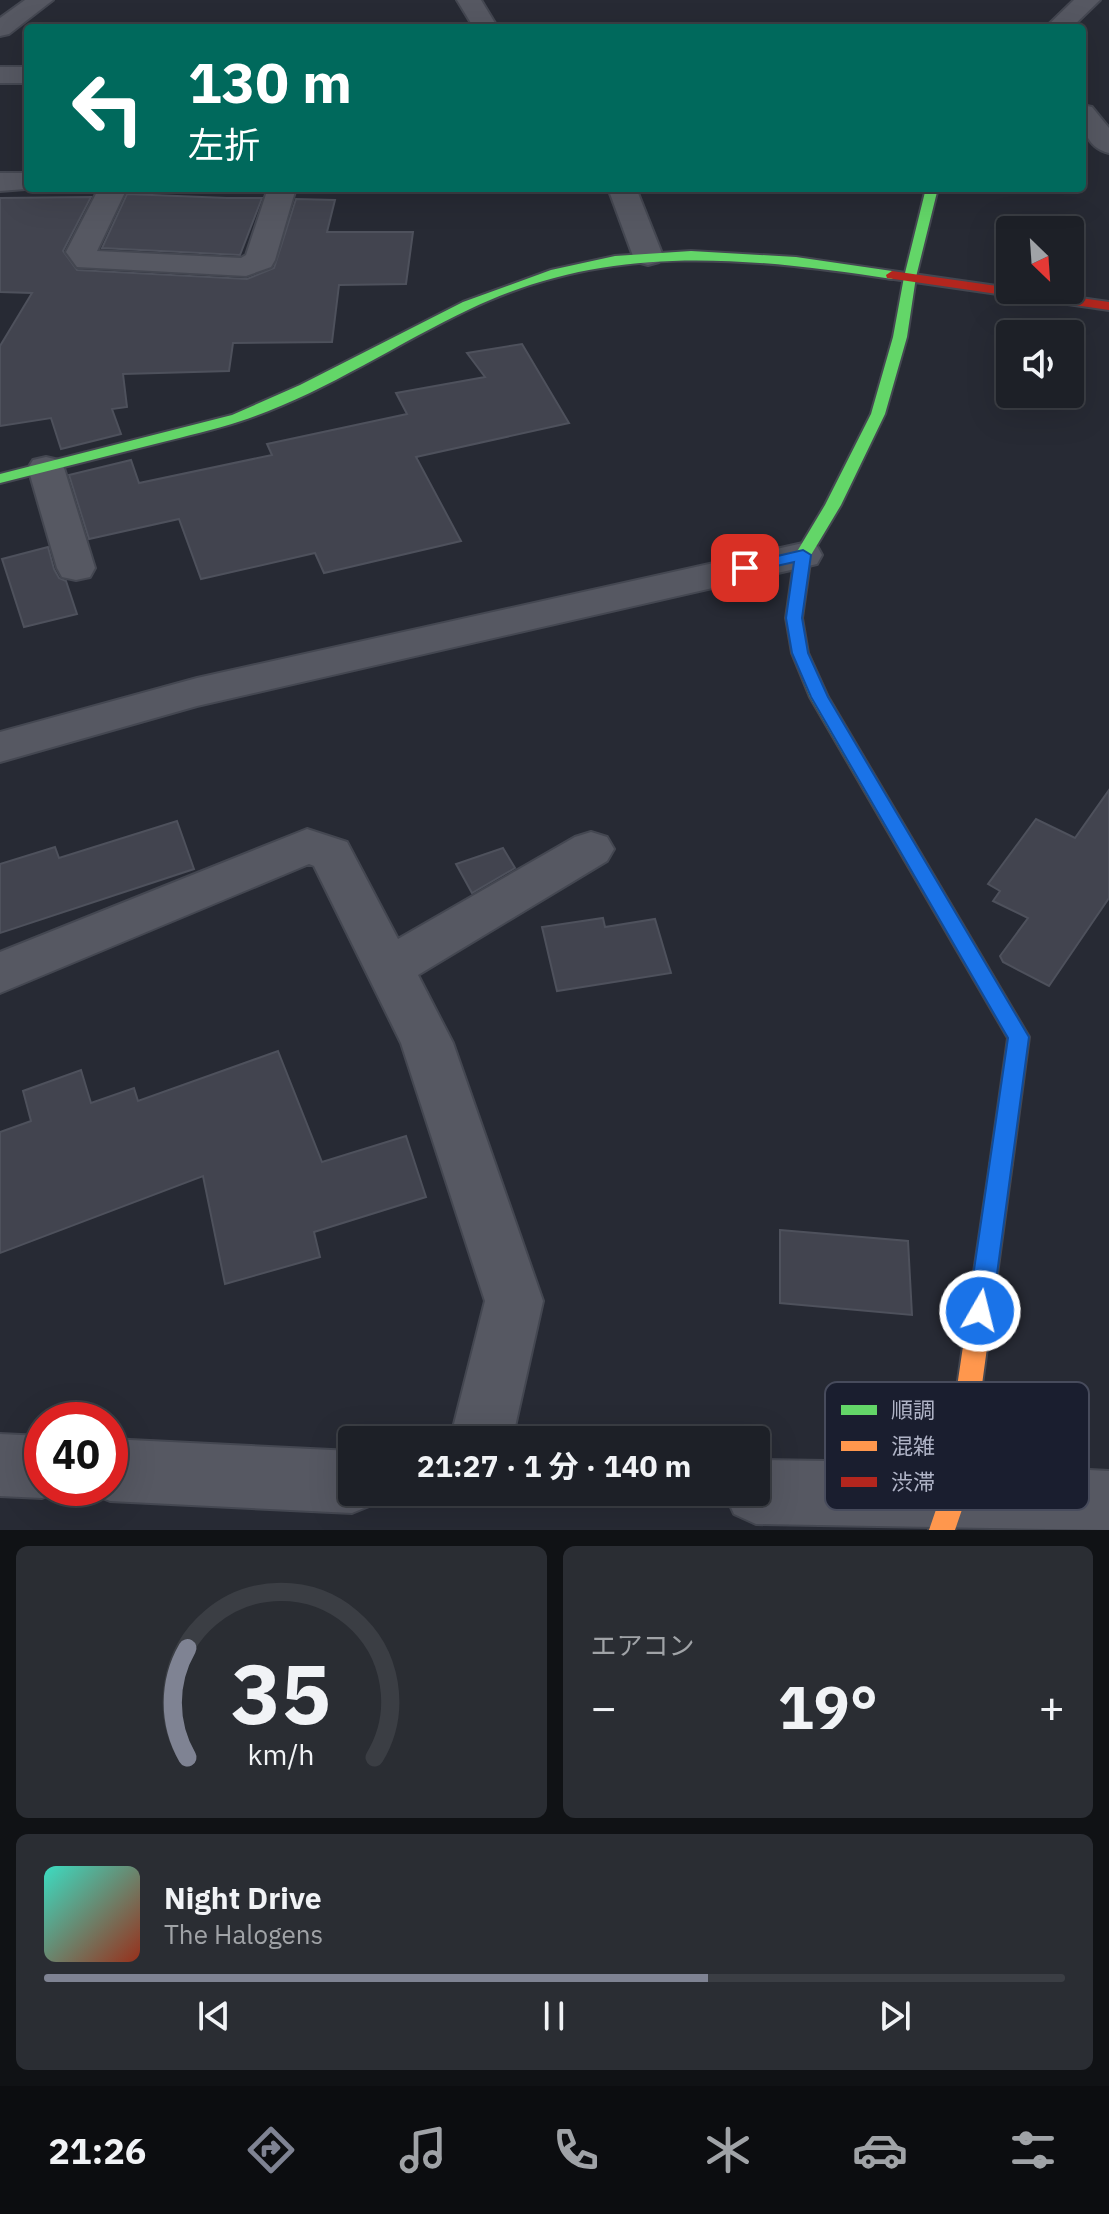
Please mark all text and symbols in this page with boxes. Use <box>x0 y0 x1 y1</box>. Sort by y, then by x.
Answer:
text: 130 m <box>188 46 352 118</box>
icon: left <box>56 56 160 160</box>
text: 左折 <box>188 121 260 168</box>
north arrow <box>996 216 1084 304</box>
map controls <box>996 216 1084 408</box>
button: sound <box>996 320 1084 408</box>
pin <box>711 534 779 602</box>
icon: arrive <box>723 546 767 590</box>
position arrow <box>938 1269 1022 1353</box>
legend <box>825 1382 1089 1510</box>
text: 順調 <box>891 1395 935 1424</box>
speed limit sign: 40 <box>24 1402 128 1506</box>
text: 混雑 <box>891 1431 935 1460</box>
text: 21:27 · 1 分 · 140 m <box>417 1446 691 1485</box>
text: 渋滞 <box>891 1467 935 1496</box>
text: エアコン <box>591 1628 695 1662</box>
text: 35 <box>231 1639 331 1747</box>
text: 19° <box>778 1667 878 1746</box>
text: − <box>591 1678 617 1735</box>
text: + <box>1039 1678 1065 1735</box>
text: km/h <box>248 1736 315 1773</box>
text: Night Drive <box>164 1878 322 1917</box>
text: The Halogens <box>164 1917 323 1951</box>
icon: previous <box>192 1994 236 2038</box>
icon: pause <box>532 1994 576 2038</box>
icon: next <box>873 1994 917 2038</box>
icon: directions <box>243 2122 299 2178</box>
icon: music <box>395 2122 451 2178</box>
icon: phone <box>548 2122 604 2178</box>
icon: climate <box>700 2122 756 2178</box>
icon: car <box>852 2122 908 2178</box>
icon: filters <box>1005 2122 1061 2178</box>
text: 21:26 <box>48 2127 146 2174</box>

